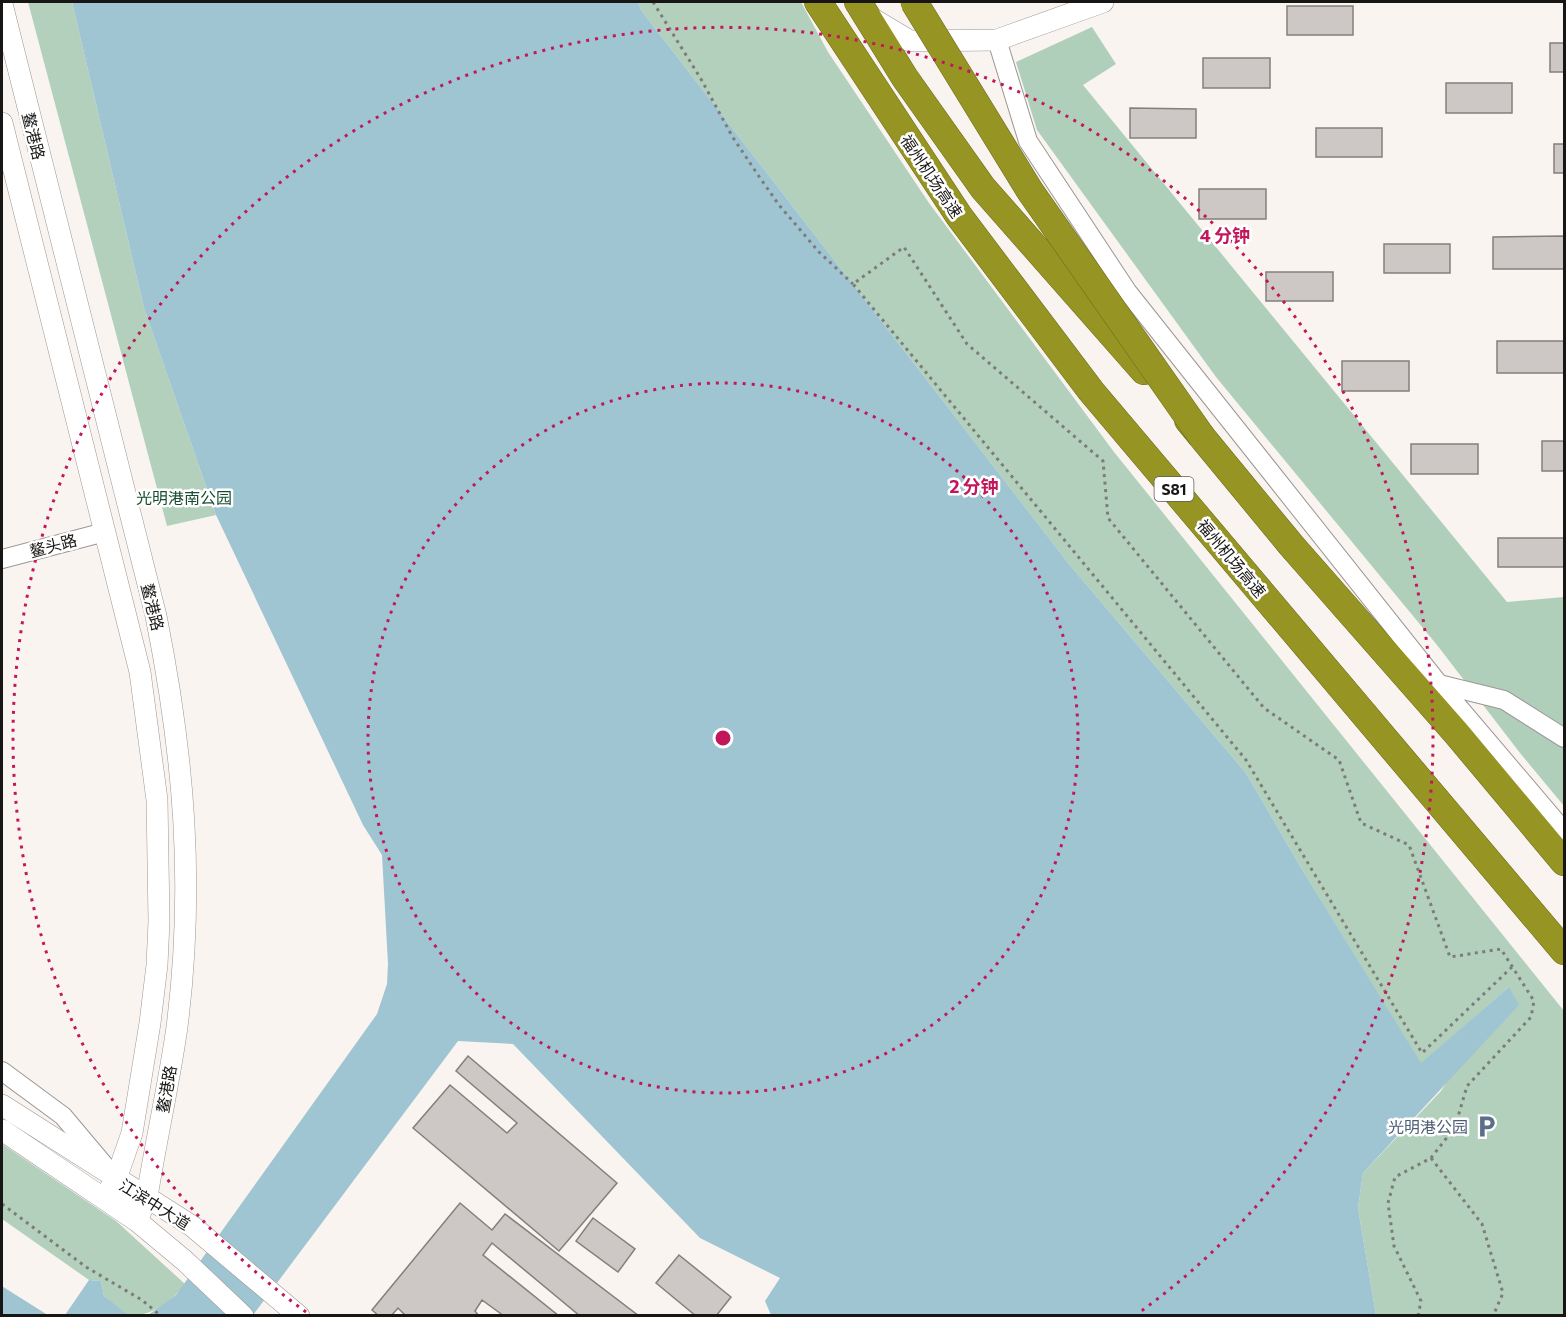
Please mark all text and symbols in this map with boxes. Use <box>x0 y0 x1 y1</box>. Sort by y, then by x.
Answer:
street label: 鳌港路 <box>19 110 49 162</box>
street label: 福州机场高速 <box>897 131 967 221</box>
text: 4 分钟 <box>1200 224 1250 246</box>
text: 2 分钟 <box>949 475 999 497</box>
road number: S81 <box>1154 477 1194 501</box>
park label: 光明港南公园 <box>136 488 232 507</box>
street label: 福州机场高速 <box>1194 515 1270 601</box>
street label: 鳌头路 <box>27 530 79 560</box>
street label: 鳌港路 <box>138 581 168 633</box>
centre of rings <box>713 728 733 748</box>
street label: 鳌港路 <box>152 1064 180 1114</box>
parking icon: 光明港公园 <box>1473 1113 1499 1139</box>
place label: 光明港公园 <box>1388 1117 1468 1136</box>
street label: 江滨中大道 <box>116 1175 194 1233</box>

